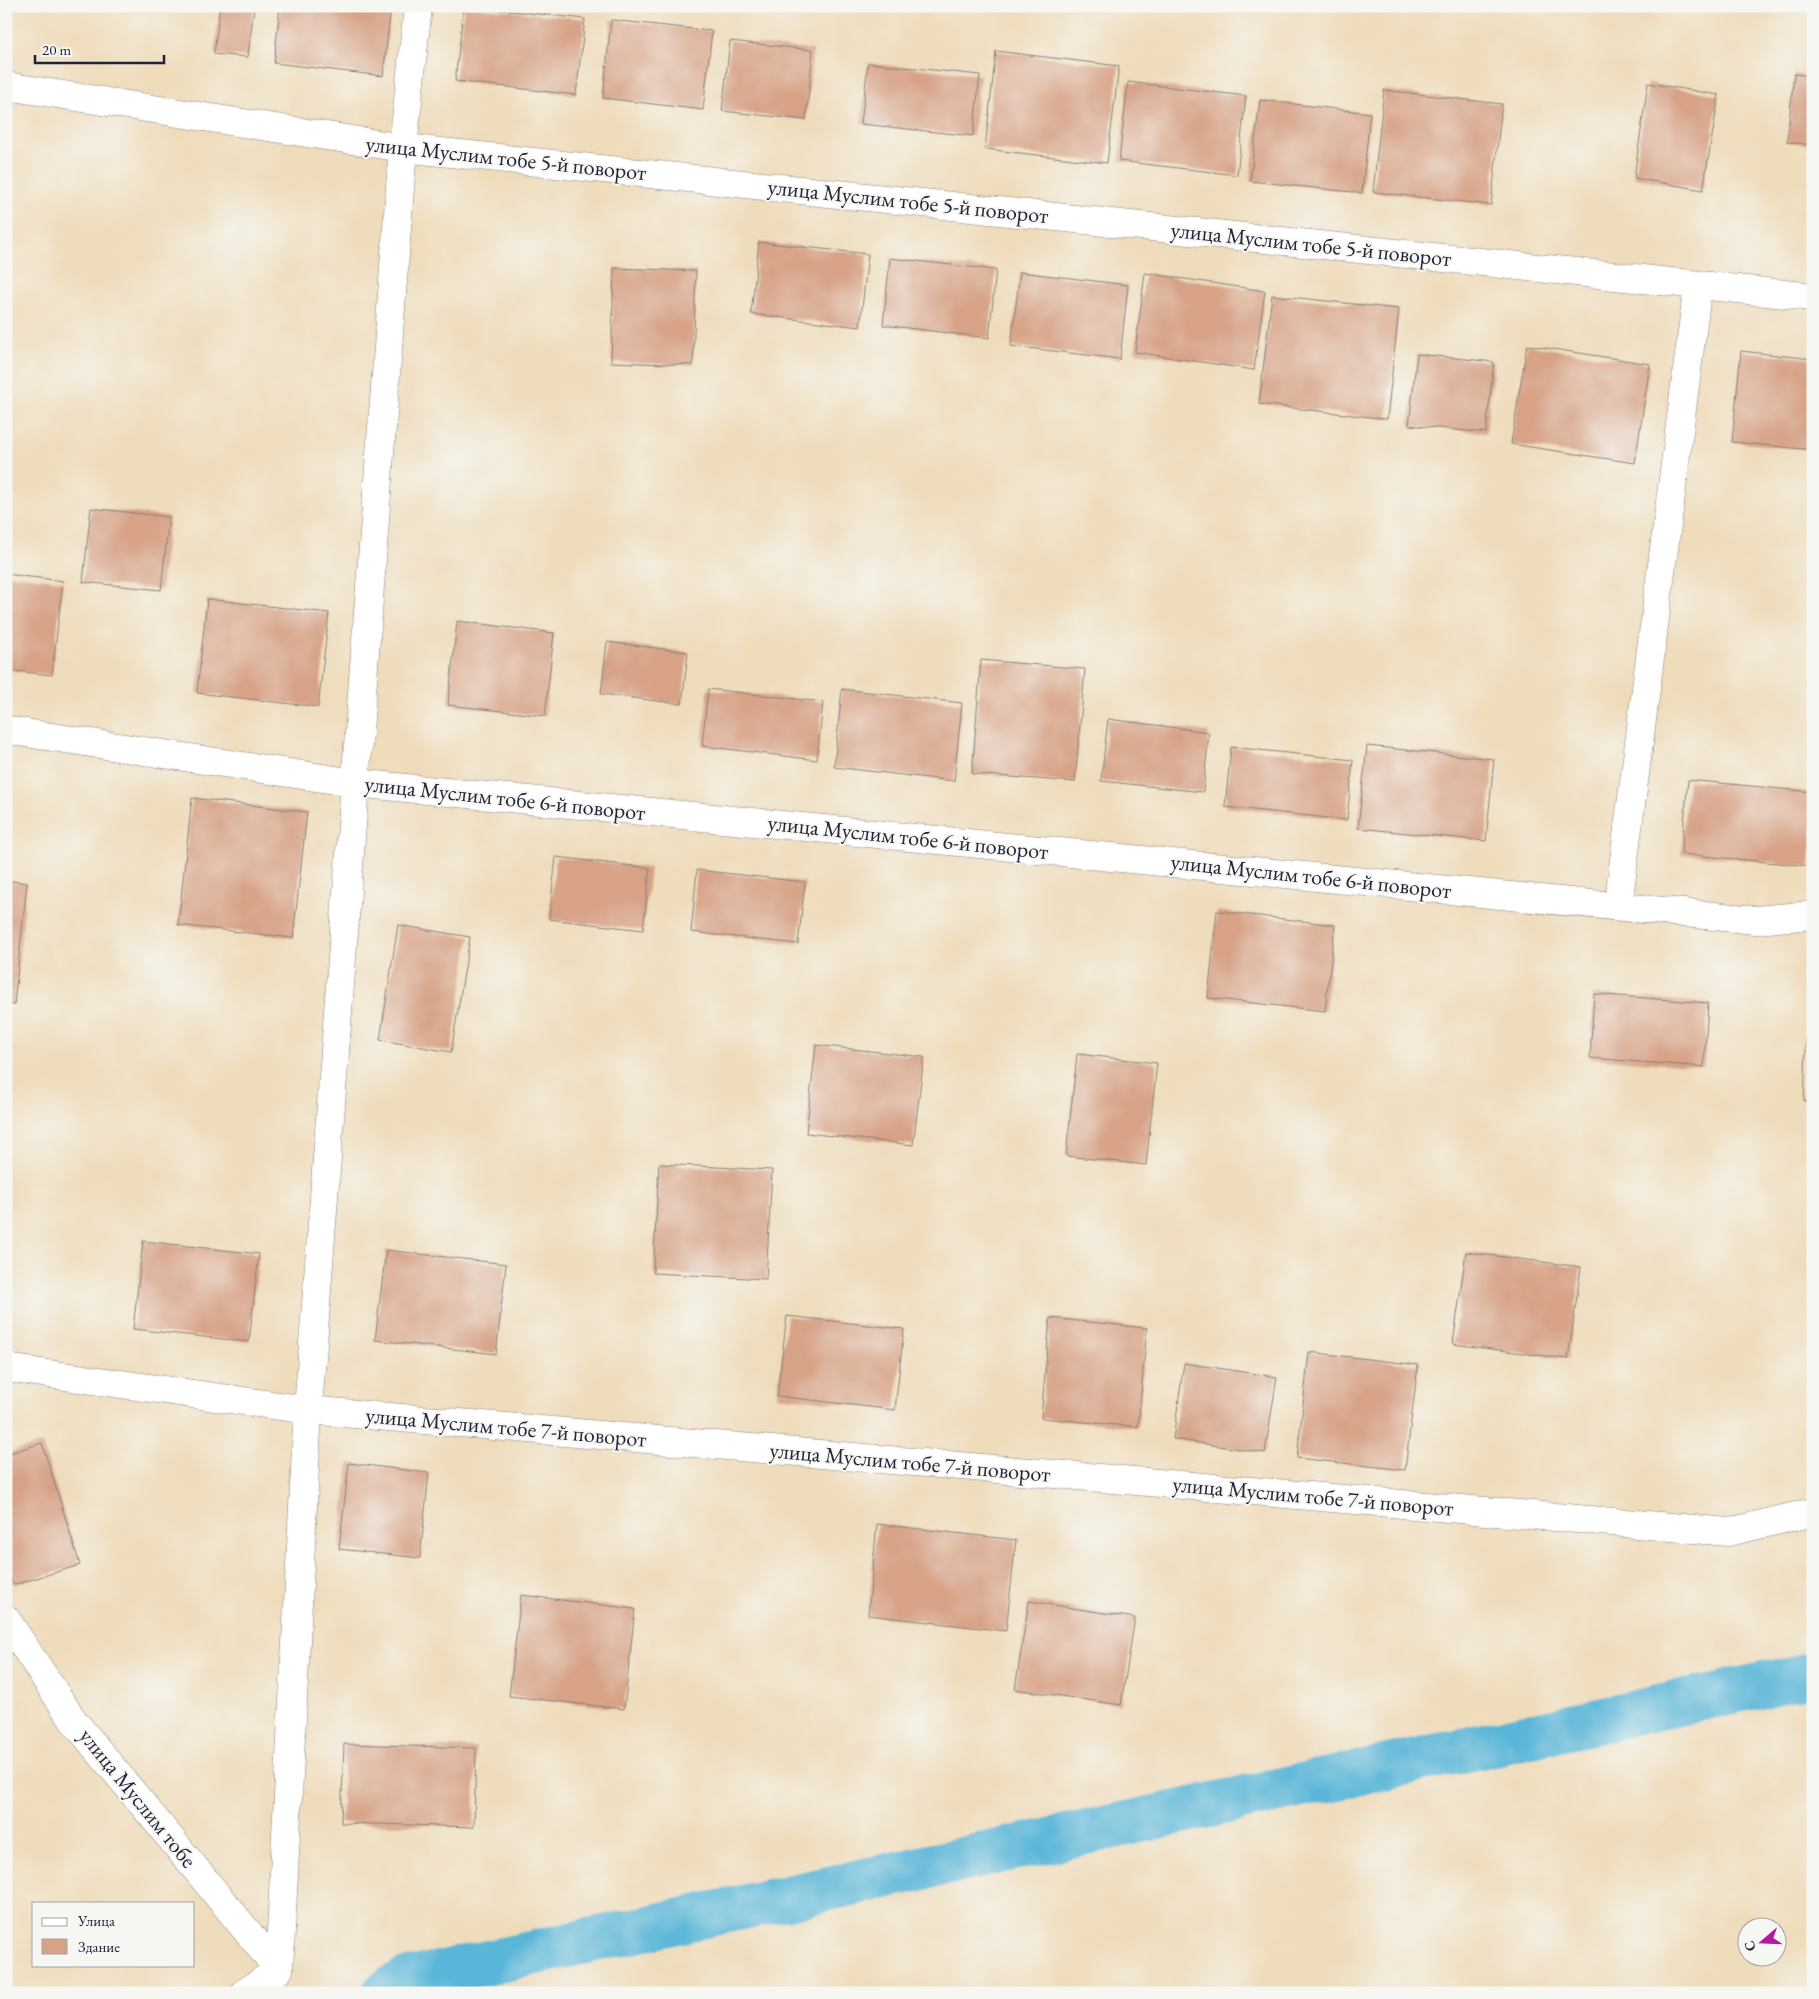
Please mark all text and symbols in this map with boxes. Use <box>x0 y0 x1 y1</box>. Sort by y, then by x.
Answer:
scale bar <box>35 32 164 64</box>
text: 20 m <box>42 40 71 59</box>
street label: улица Муслим тобе 5-й поворот <box>364 129 648 187</box>
street label: улица Муслим тобе 5-й поворот <box>766 172 1050 230</box>
street label: улица Муслим тобе 5-й поворот <box>1169 215 1453 273</box>
street label: улица Муслим тобе 6-й поворот <box>363 769 647 827</box>
street label: улица Муслим тобе 6-й поворот <box>766 808 1050 866</box>
street label: улица Муслим тобе 6-й поворот <box>1169 847 1453 905</box>
street label: улица Муслим тобе 7-й поворот <box>364 1400 648 1454</box>
street label: улица Муслим тобе 7-й поворот <box>768 1435 1052 1489</box>
street label: улица Муслим тобе 7-й поворот <box>1171 1469 1455 1523</box>
street label: улица Муслим тобе <box>73 1722 203 1874</box>
legend <box>32 1902 195 1966</box>
text: Улица <box>77 1911 115 1930</box>
north arrow <box>1736 1916 1786 1966</box>
text: Здание <box>78 1937 120 1956</box>
text: С <box>1740 1939 1760 1954</box>

